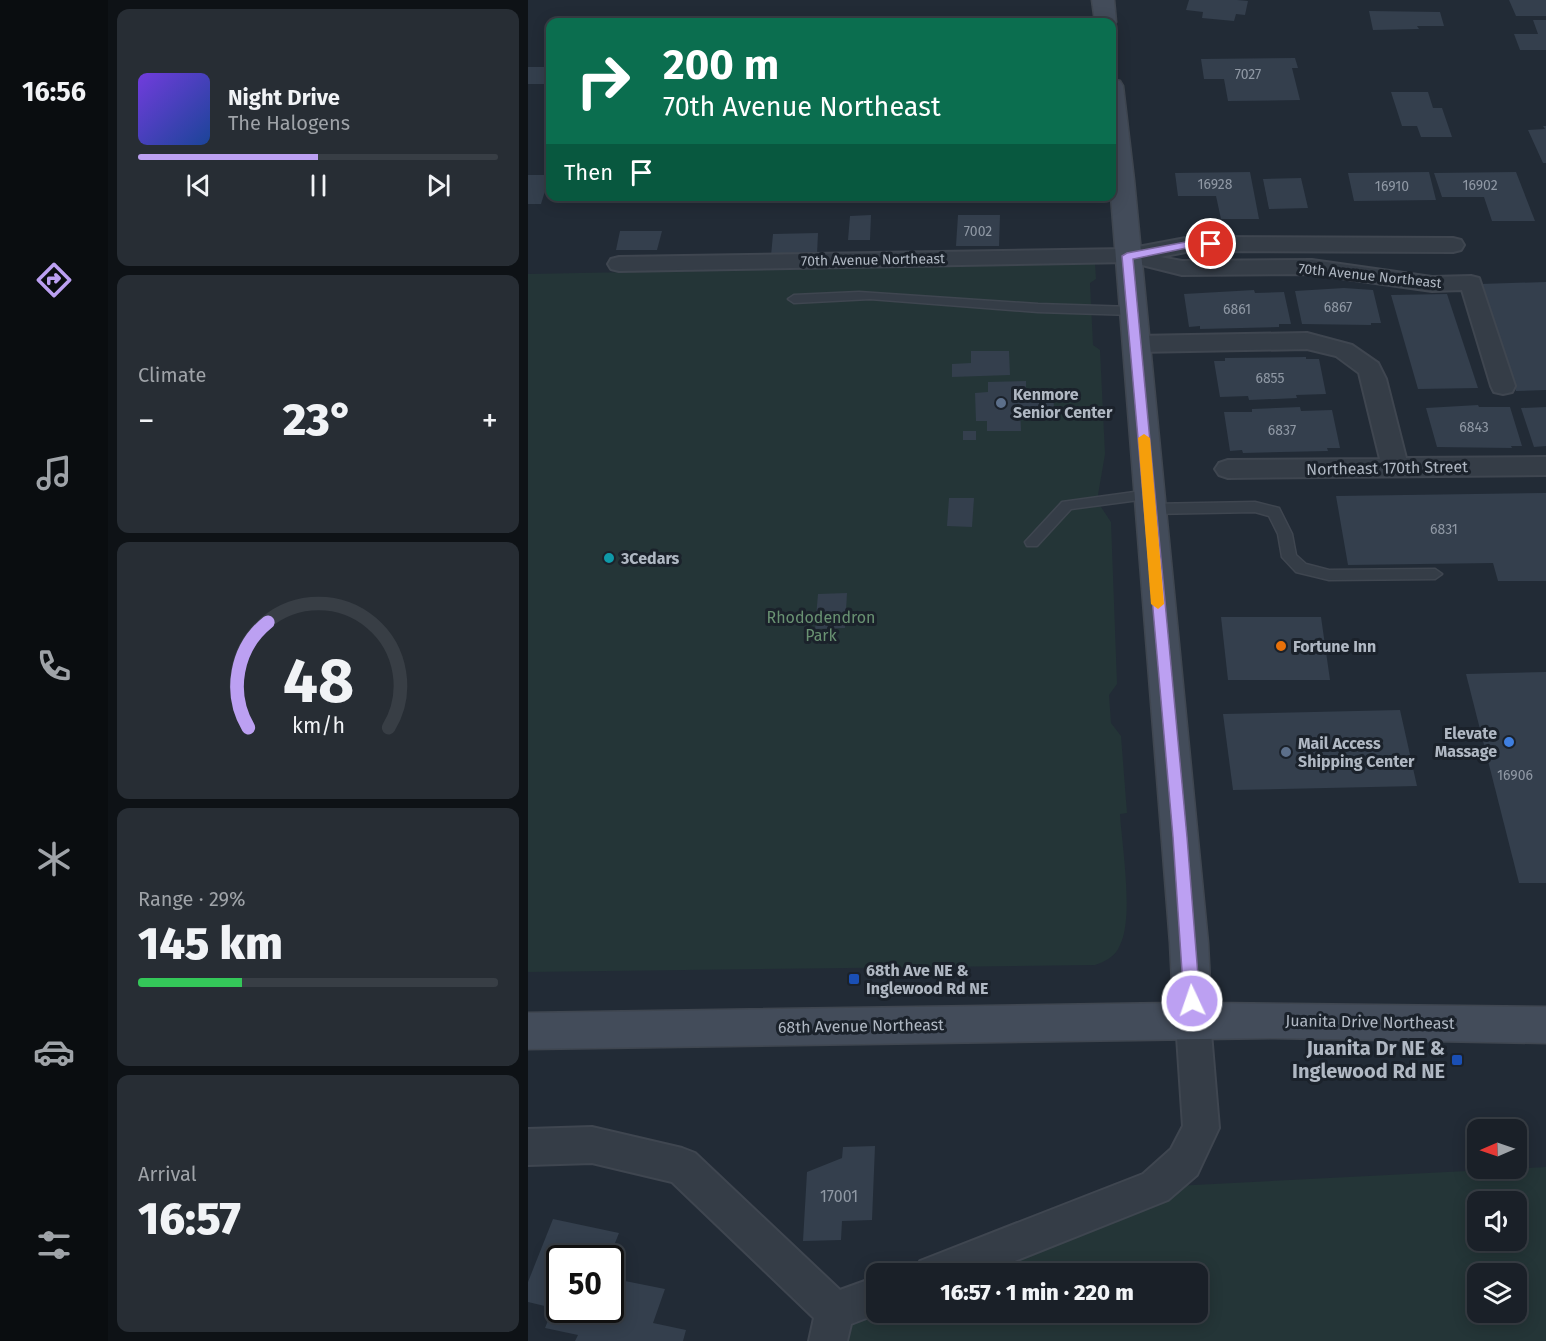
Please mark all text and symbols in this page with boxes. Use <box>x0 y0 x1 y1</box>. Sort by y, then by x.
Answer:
text: 200 m <box>663 40 779 90</box>
icon: right <box>564 42 642 120</box>
house number: 7027 <box>1235 66 1261 83</box>
text: 16:56 <box>22 76 86 108</box>
text: Night Drive <box>228 84 340 111</box>
text: 70th Avenue Northeast <box>663 91 941 123</box>
text: The Halogens <box>228 111 350 135</box>
icon: arrive <box>625 156 658 189</box>
text: Then <box>564 159 613 186</box>
icon: previous <box>182 169 215 202</box>
icon: pause <box>302 169 335 202</box>
icon: next <box>422 169 455 202</box>
house number: 16928 <box>1198 176 1233 193</box>
house number: 16902 <box>1462 177 1498 194</box>
house number: 16910 <box>1375 178 1409 195</box>
pin <box>1185 218 1236 269</box>
house number: 7002 <box>964 223 992 240</box>
icon: arrive <box>1194 227 1227 260</box>
street label: 70th Avenue Northeast <box>801 250 946 270</box>
icon: directions <box>33 259 75 301</box>
street label: 70th Avenue Northeast <box>1298 260 1443 292</box>
house number: 6867 <box>1324 299 1352 316</box>
house number: 6861 <box>1223 301 1251 318</box>
text: Climate <box>138 363 206 387</box>
house number: 6855 <box>1255 370 1285 387</box>
place label: Kenmore Senior Center <box>1013 385 1113 422</box>
text: 23° <box>283 393 353 447</box>
marker: Kenmore Senior Center <box>994 396 1008 410</box>
text: − <box>138 401 155 441</box>
text: + <box>482 401 498 441</box>
house number: 6843 <box>1459 419 1489 436</box>
house number: 6837 <box>1268 422 1296 439</box>
icon: music <box>33 452 75 494</box>
street label: Northeast 170th Street <box>1306 457 1468 479</box>
house number: 6831 <box>1430 521 1458 538</box>
place label: 3Cedars <box>620 549 680 568</box>
marker: 3Cedars <box>602 551 616 565</box>
park label: Rhododendron Park <box>767 608 875 645</box>
place label: Fortune Inn <box>1293 637 1376 656</box>
marker: Fortune Inn <box>1274 639 1288 653</box>
text: 48 <box>282 644 354 719</box>
icon: phone <box>33 645 75 687</box>
text: km/h <box>291 713 345 739</box>
place label: Elevate Massage <box>1435 724 1497 761</box>
place label: Mail Access Shipping Center <box>1298 734 1415 771</box>
marker: Elevate Massage <box>1502 735 1516 749</box>
marker: Mail Access Shipping Center <box>1279 745 1293 759</box>
house number: 16906 <box>1497 767 1533 784</box>
icon: climate <box>33 838 75 880</box>
text: Range · 29% <box>138 887 246 911</box>
text: 145 km <box>138 917 283 971</box>
place label: 68th Ave NE & Inglewood Rd NE <box>866 961 988 998</box>
position arrow <box>1160 969 1224 1033</box>
marker: 68th Ave NE & Inglewood Rd NE <box>847 972 861 986</box>
street label: Juanita Drive Northeast <box>1285 1011 1455 1033</box>
street label: 68th Avenue Northeast <box>778 1015 944 1037</box>
icon: car <box>33 1031 75 1073</box>
place label: Juanita Dr NE & Inglewood Rd NE <box>1292 1036 1445 1083</box>
marker: Juanita Dr NE & Inglewood Rd NE <box>1450 1053 1464 1067</box>
north arrow <box>1467 1119 1527 1179</box>
map controls <box>1467 1119 1527 1323</box>
text: Arrival <box>138 1162 197 1186</box>
house number: 17001 <box>820 1187 858 1206</box>
button: sound <box>1467 1191 1527 1251</box>
text: 16:57 <box>138 1192 241 1246</box>
icon: filters <box>33 1224 75 1266</box>
speed limit sign: 50 <box>546 1245 624 1323</box>
button: layers <box>1467 1263 1527 1323</box>
text: 16:57 · 1 min · 220 m <box>940 1279 1134 1306</box>

